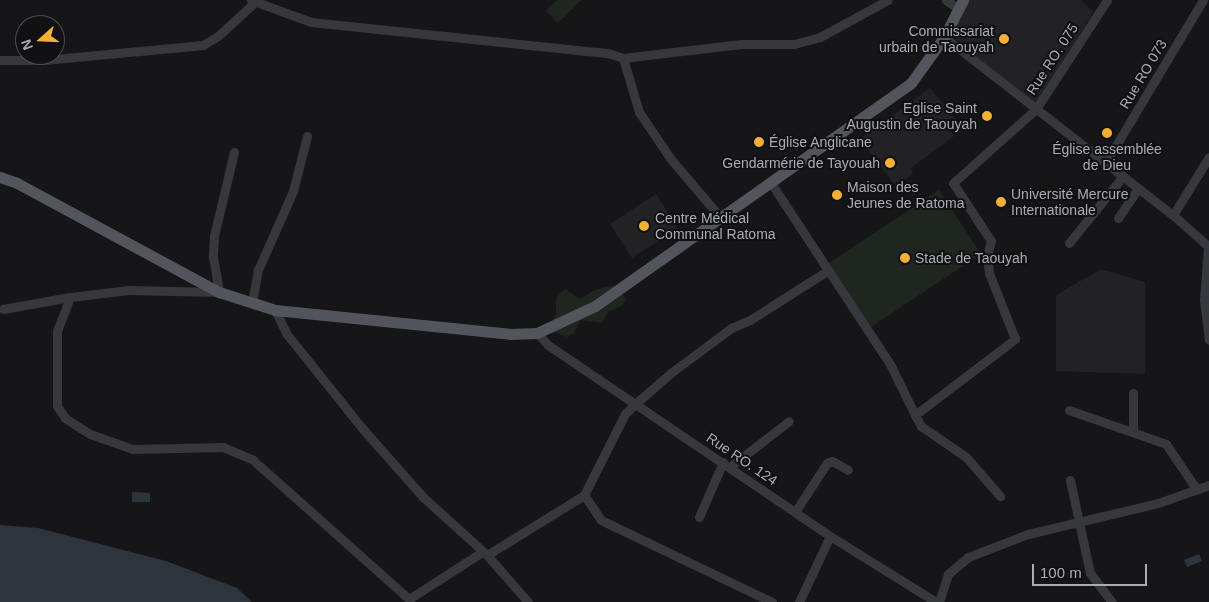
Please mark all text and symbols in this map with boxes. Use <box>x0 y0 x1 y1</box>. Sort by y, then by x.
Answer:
north arrow <box>15 15 65 65</box>
street label: Rue RO. 075 <box>1023 20 1081 98</box>
place label: Commissariat urbain de Taouyah <box>879 23 994 56</box>
marker: Commissariat urbain de Taouyah <box>998 33 1010 45</box>
street label: Rue RO 073 <box>1116 36 1170 112</box>
text: N <box>18 37 36 52</box>
place label: Eglise Saint Augustin de Taouyah <box>846 100 977 132</box>
marker: Eglise Saint Augustin de Taouyah <box>981 110 993 122</box>
marker: Église assemblée de Dieu <box>1101 127 1113 139</box>
place label: Église Anglicane <box>769 134 873 150</box>
marker: Église Anglicane <box>753 136 765 148</box>
place label: Église assemblée de Dieu <box>1052 141 1162 174</box>
place label: Gendarmérie de Tayouah <box>722 155 880 171</box>
marker: Gendarmérie de Tayouah <box>884 157 896 169</box>
place label: Maison des Jeunes de Ratoma <box>847 179 965 212</box>
place label: Université Mercure Internationale <box>1011 186 1128 218</box>
marker: Maison des Jeunes de Ratoma <box>831 189 843 201</box>
marker: Université Mercure Internationale <box>995 196 1007 208</box>
place label: Centre Médical Communal Ratoma <box>655 210 776 242</box>
marker: Centre Médical Communal Ratoma <box>637 219 651 233</box>
place label: Stade de Taouyah <box>915 250 1028 266</box>
marker: Stade de Taouyah <box>899 252 911 264</box>
street label: Rue RO. 124 <box>703 429 781 489</box>
scale bar <box>1034 554 1149 586</box>
text: 100 m <box>1040 564 1082 581</box>

